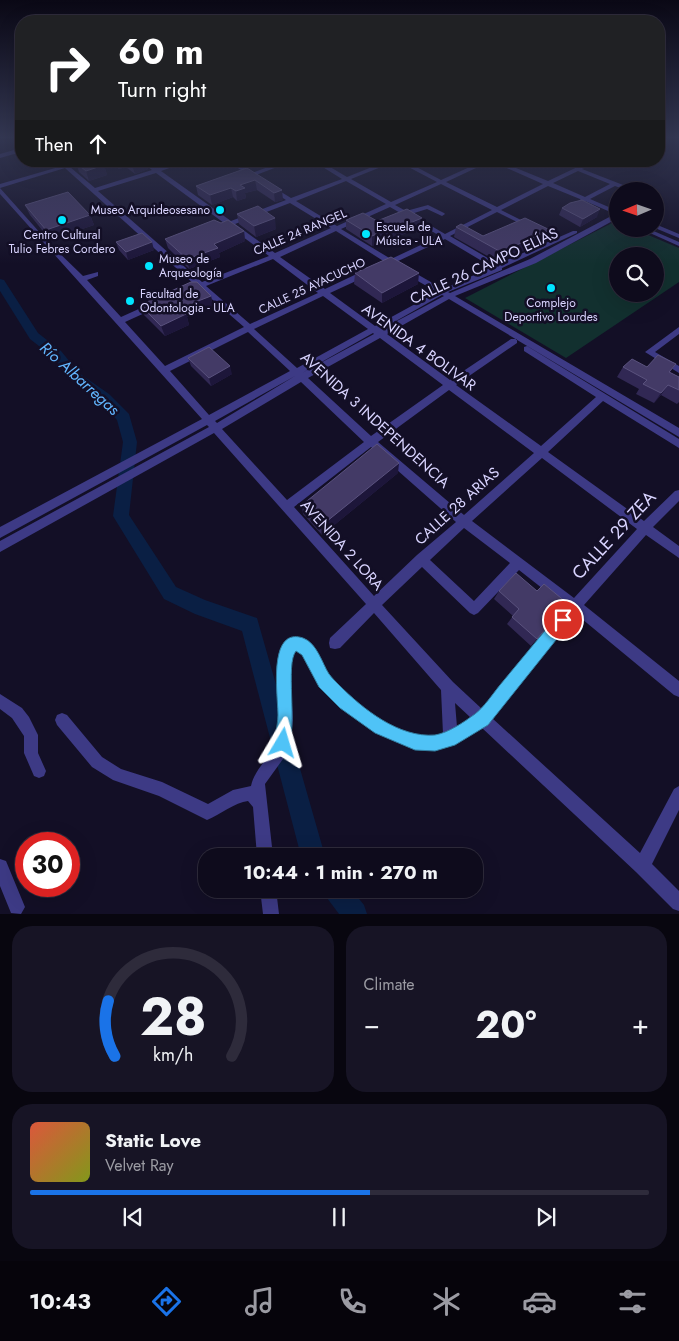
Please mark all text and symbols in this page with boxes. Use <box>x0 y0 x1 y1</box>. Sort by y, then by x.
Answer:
text: 60 m <box>118 27 204 77</box>
icon: right <box>35 35 100 100</box>
text: Turn right <box>118 73 206 105</box>
icon: ahead <box>84 130 112 158</box>
text: Then <box>35 131 74 158</box>
north arrow <box>609 182 664 238</box>
map controls <box>609 182 664 302</box>
place label: Museo Arquideosesano <box>91 201 210 219</box>
marker: Museo Arquideosesano <box>214 204 226 216</box>
street label: CALLE 24 RANGEL <box>251 204 350 260</box>
marker: Centro Cultural Tulio Febres Cordero <box>56 214 68 226</box>
place label: Escuela de Música - ULA <box>376 218 442 250</box>
street label: CALLE 26 CAMPO ELÍAS <box>406 222 562 310</box>
place label: Centro Cultural Tulio Febres Cordero <box>9 226 116 258</box>
marker: Escuela de Música - ULA <box>360 228 372 240</box>
button: search <box>609 247 664 302</box>
place label: Museo de Arqueología <box>159 250 222 282</box>
street label: CALLE 25 AYACUCHO <box>255 253 369 319</box>
marker: Museo de Arqueología <box>143 260 155 272</box>
marker: Complejo Deportivo Lourdes <box>545 282 557 294</box>
place label: Facultad de Odontologia - ULA <box>140 285 235 317</box>
place label: Complejo Deportivo Lourdes <box>504 294 598 326</box>
marker: Facultad de Odontologia - ULA <box>124 295 136 307</box>
street label: AVENIDA 4 BOLIVAR <box>357 298 481 396</box>
water label: Río Albarregas <box>35 336 125 421</box>
street label: AVENIDA 3 INDEPENDENCIA <box>295 347 455 493</box>
street label: CALLE 28 ARIAS <box>410 462 504 550</box>
street label: CALLE 29 ZEA <box>566 485 662 585</box>
street label: AVENIDA 2 LORA <box>295 495 389 595</box>
pin <box>542 599 584 641</box>
icon: arrive <box>549 606 577 634</box>
position arrow <box>256 716 308 768</box>
speed limit sign: 30 <box>15 832 80 897</box>
text: 10:44 · 1 min · 270 m <box>243 859 438 886</box>
text: Climate <box>364 973 415 996</box>
text: 28 <box>139 979 206 1055</box>
text: 20° <box>475 997 537 1052</box>
text: − <box>364 1004 380 1045</box>
text: + <box>632 1004 649 1045</box>
text: km/h <box>153 1042 193 1068</box>
text: Static Love <box>105 1127 201 1154</box>
text: Velvet Ray <box>105 1154 174 1177</box>
icon: previous <box>119 1203 147 1231</box>
icon: pause <box>325 1203 353 1231</box>
icon: next <box>532 1203 560 1231</box>
icon: directions <box>149 1284 184 1319</box>
icon: music <box>242 1284 277 1319</box>
icon: phone <box>335 1284 370 1319</box>
icon: climate <box>429 1284 464 1319</box>
icon: car <box>522 1284 557 1319</box>
icon: filters <box>615 1284 650 1319</box>
text: 10:43 <box>29 1285 91 1317</box>

